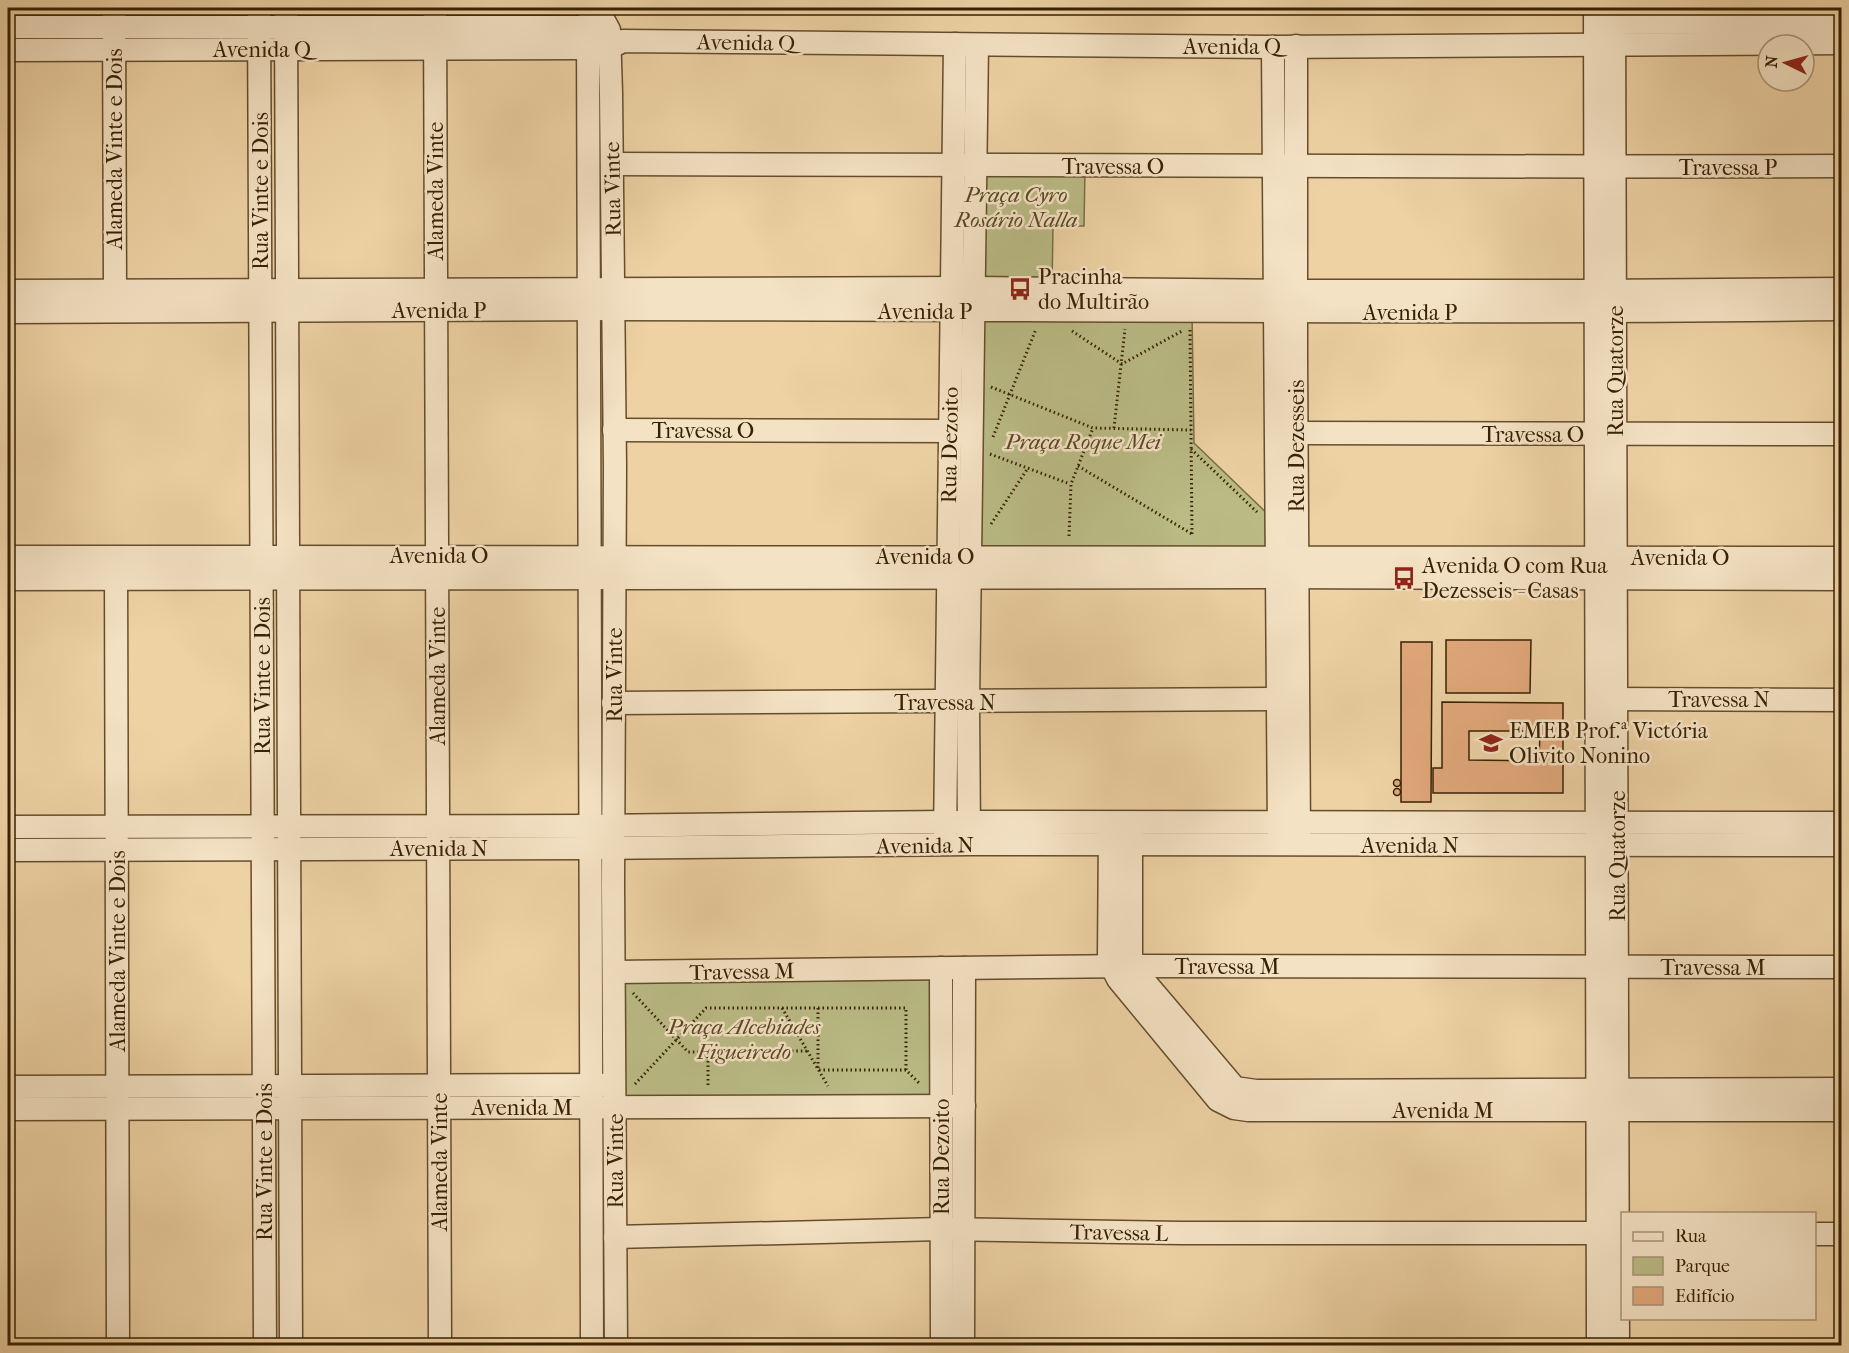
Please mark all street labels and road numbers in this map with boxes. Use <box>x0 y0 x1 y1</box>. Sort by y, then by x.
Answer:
street label: Avenida Q <box>696 29 802 57</box>
street label: Avenida Q <box>1182 34 1288 60</box>
street label: Avenida Q <box>212 37 318 63</box>
street label: Alameda Vinte e Dois <box>102 48 128 251</box>
street label: Rua Vinte e Dois <box>248 112 274 270</box>
street label: Alameda Vinte <box>423 122 449 261</box>
street label: Rua Vinte <box>599 141 627 237</box>
street label: Travessa O <box>1062 154 1164 180</box>
street label: Travessa P <box>1679 155 1777 181</box>
street label: Avenida P <box>391 298 486 324</box>
street label: Avenida P <box>877 299 972 325</box>
street label: Avenida P <box>1362 300 1457 326</box>
street label: Rua Quatorze <box>1603 305 1629 437</box>
street label: Rua Dezesseis <box>1284 380 1310 512</box>
street label: Rua Dezoito <box>936 386 964 504</box>
street label: Travessa O <box>652 418 754 444</box>
street label: Travessa O <box>1482 422 1584 448</box>
street label: Avenida O <box>389 543 488 569</box>
street label: Avenida O <box>875 544 974 570</box>
street label: Avenida O <box>1630 545 1729 571</box>
street label: Rua Vinte e Dois <box>250 597 276 755</box>
street label: Alameda Vinte <box>425 607 451 746</box>
street label: Rua Vinte <box>602 627 628 723</box>
street label: Travessa N <box>1668 687 1770 713</box>
street label: Travessa N <box>894 690 996 716</box>
street label: Rua Quatorze <box>1605 790 1631 922</box>
street label: Avenida N <box>875 832 975 860</box>
street label: Avenida N <box>1360 833 1459 859</box>
street label: Avenida N <box>389 836 488 862</box>
street label: Alameda Vinte e Dois <box>105 850 131 1053</box>
street label: Travessa M <box>1174 954 1280 980</box>
street label: Travessa M <box>1660 955 1766 981</box>
street label: Travessa M <box>689 958 795 986</box>
street label: Rua Vinte e Dois <box>252 1083 278 1241</box>
street label: Alameda Vinte <box>427 1093 453 1232</box>
street label: Avenida M <box>470 1095 573 1121</box>
street label: Avenida M <box>1391 1098 1494 1124</box>
street label: Rua Dezoito <box>929 1099 955 1215</box>
street label: Rua Vinte <box>603 1113 629 1209</box>
street label: Travessa L <box>1070 1219 1169 1247</box>

